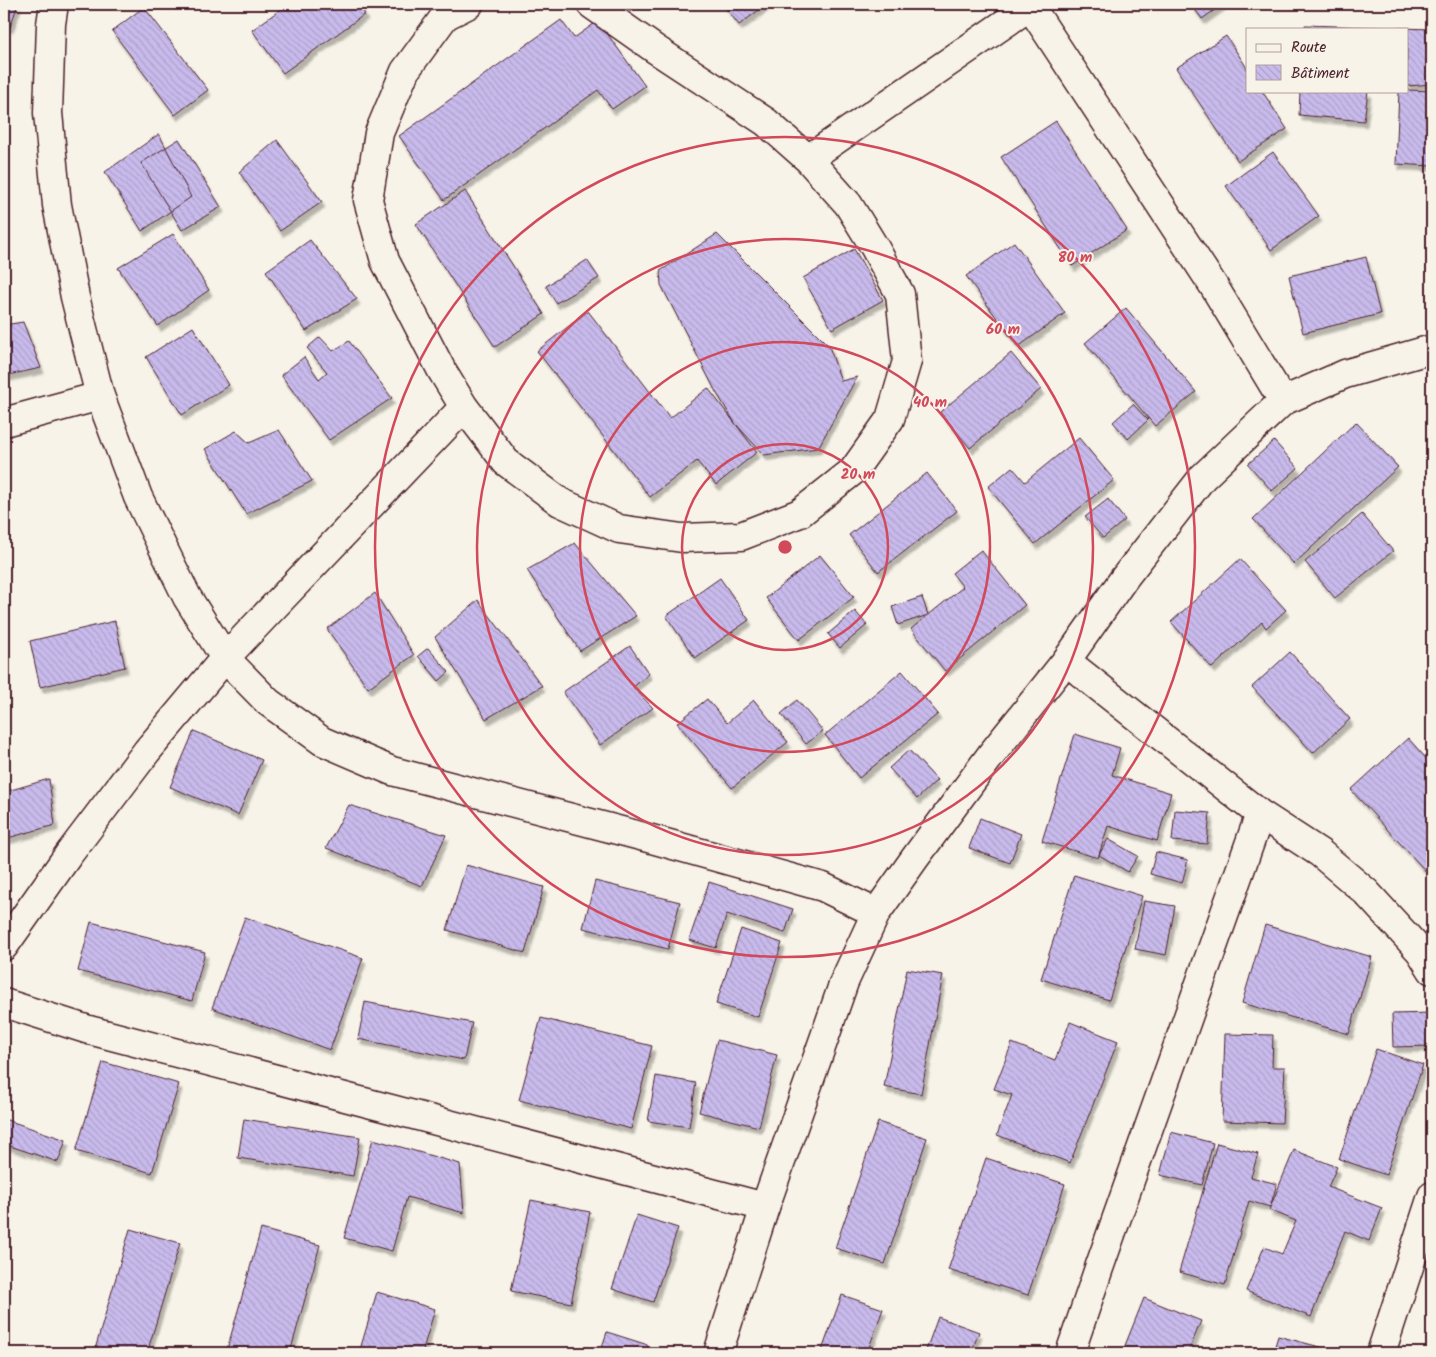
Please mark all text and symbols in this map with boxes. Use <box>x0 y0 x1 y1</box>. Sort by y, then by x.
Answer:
legend <box>1246 28 1408 92</box>
text: Route <box>1291 36 1327 60</box>
text: Bâtiment <box>1291 62 1350 86</box>
text: 80 m <box>1058 246 1092 270</box>
text: 60 m <box>986 318 1020 342</box>
text: 40 m <box>913 391 947 415</box>
text: 20 m <box>841 463 875 487</box>
centre of rings <box>776 538 794 556</box>

